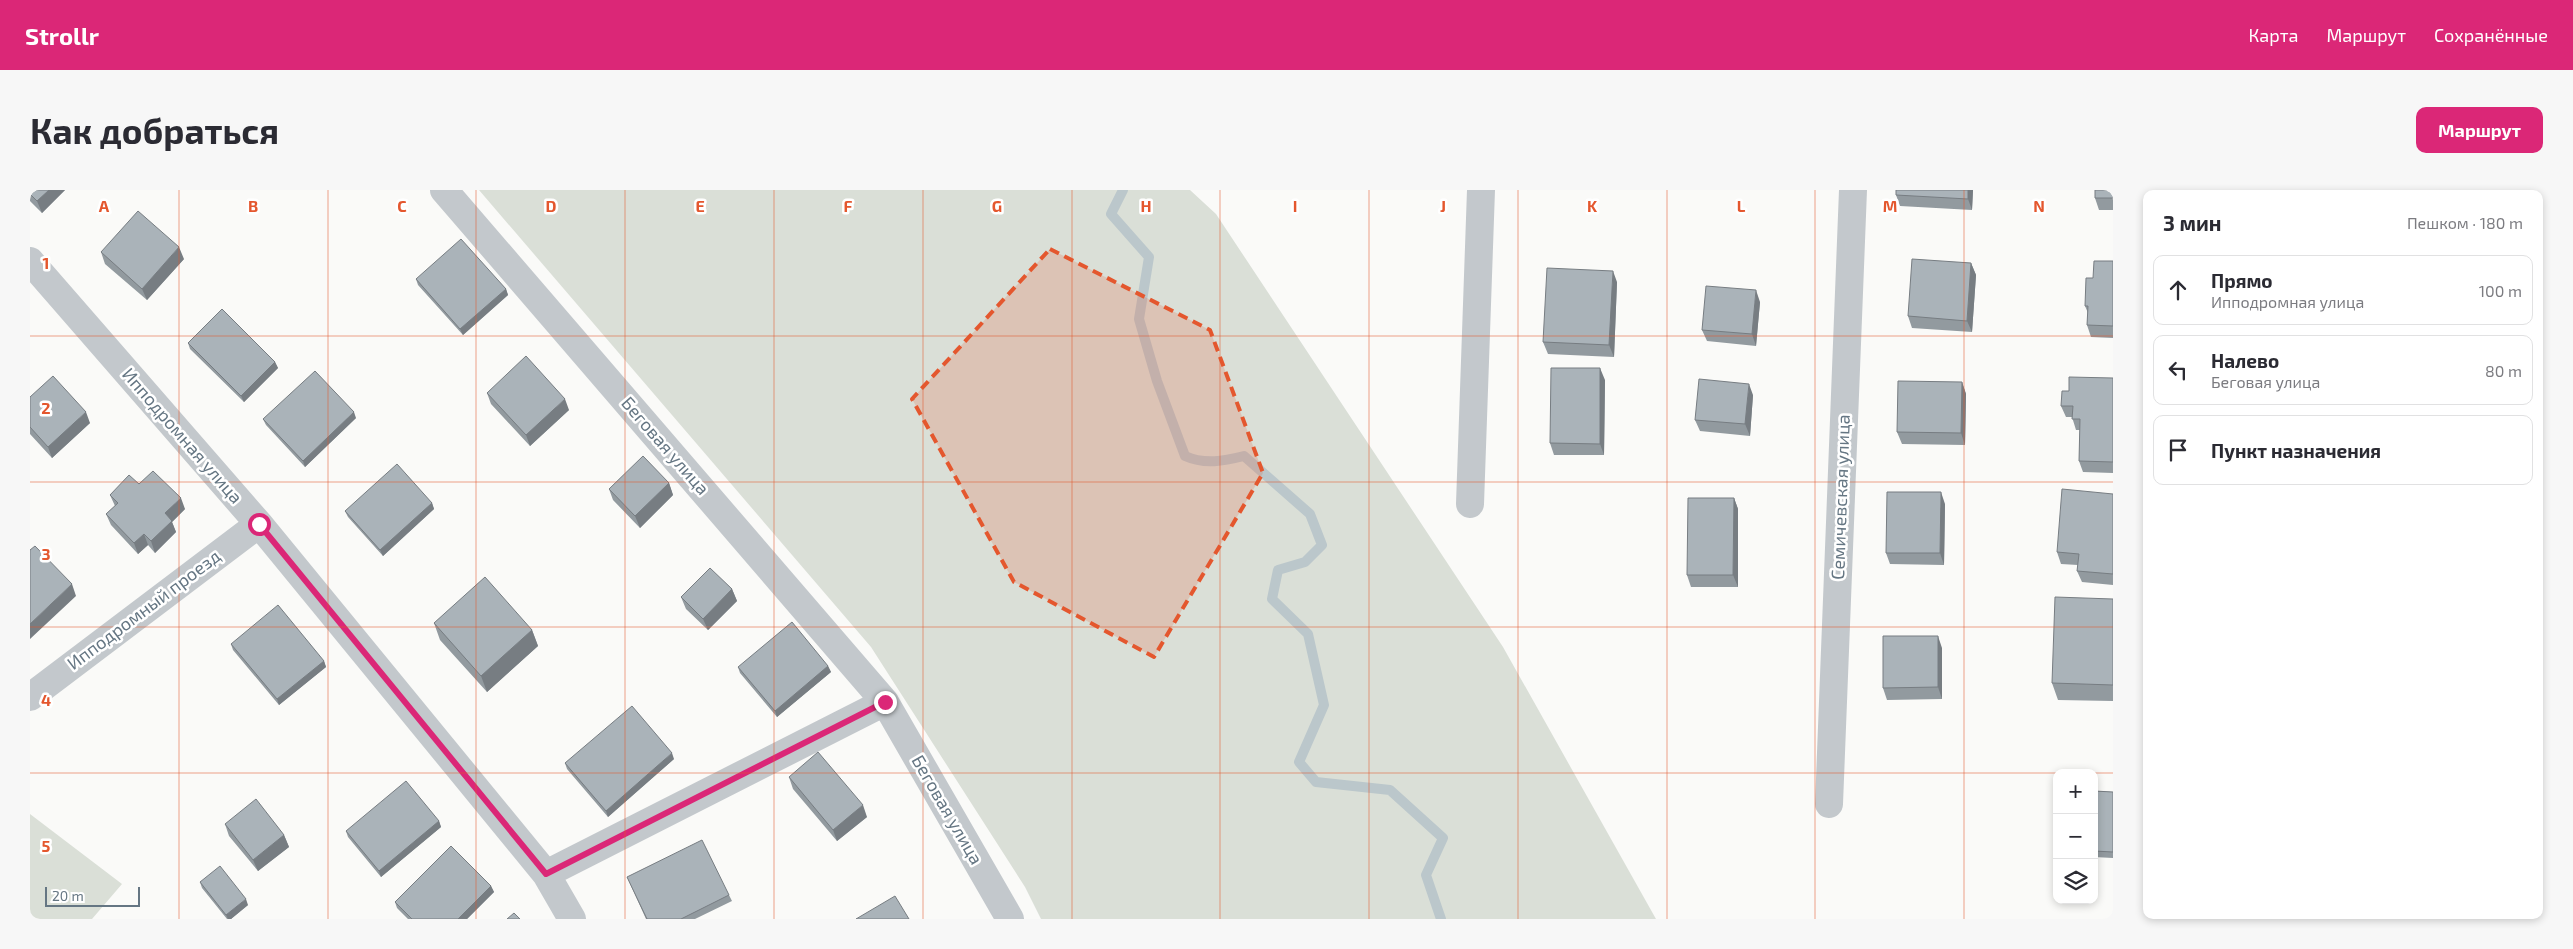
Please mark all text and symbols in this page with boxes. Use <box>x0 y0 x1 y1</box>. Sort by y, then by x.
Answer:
text: Strollr <box>25 21 99 50</box>
text: Карта <box>2248 24 2298 46</box>
text: Маршрут <box>2326 24 2406 46</box>
text: Сохранённые <box>2434 24 2548 46</box>
button: Маршрут <box>2416 107 2543 153</box>
text: Как добраться <box>30 109 279 151</box>
text: A <box>99 196 110 215</box>
text: B <box>248 196 258 215</box>
text: C <box>397 196 407 215</box>
text: D <box>546 196 557 215</box>
text: E <box>695 196 705 215</box>
text: F <box>844 196 853 215</box>
text: G <box>992 196 1002 215</box>
text: H <box>1140 196 1152 215</box>
text: I <box>1293 196 1297 215</box>
text: J <box>1440 196 1446 215</box>
text: K <box>1587 196 1598 215</box>
text: L <box>1737 196 1746 215</box>
text: M <box>1883 196 1897 215</box>
text: N <box>2033 196 2045 215</box>
text: 3 мин <box>2163 210 2221 235</box>
text: Пешком · 180 m <box>2407 213 2523 232</box>
text: 1 <box>43 253 49 272</box>
text: Прямо <box>2211 269 2273 292</box>
icon: ahead <box>2164 276 2192 304</box>
text: 100 m <box>2479 281 2522 300</box>
text: Ипподромная улица <box>2211 292 2364 311</box>
text: Налево <box>2211 349 2279 372</box>
icon: left <box>2164 356 2192 384</box>
text: 80 m <box>2485 361 2522 380</box>
street label: Ипподромная улица <box>118 363 248 508</box>
text: Беговая улица <box>2211 372 2320 391</box>
street label: Беговая улица <box>617 392 714 499</box>
text: 2 <box>41 398 51 417</box>
street label: Семичевская улица <box>1826 414 1854 580</box>
icon: arrive <box>2164 436 2192 464</box>
text: Пункт назначения <box>2211 439 2381 462</box>
route start <box>248 513 271 536</box>
text: 3 <box>41 544 51 563</box>
street label: Ипподромный проезд <box>62 544 224 674</box>
text: 4 <box>41 690 51 709</box>
route end <box>874 691 897 714</box>
street label: Беговая улица <box>908 751 988 868</box>
map controls <box>2053 769 2098 904</box>
button: + <box>2053 769 2098 814</box>
button: − <box>2053 814 2098 859</box>
text: 5 <box>42 836 51 855</box>
button: layers <box>2053 859 2098 904</box>
scale bar <box>45 884 140 907</box>
text: 20 m <box>52 887 84 904</box>

